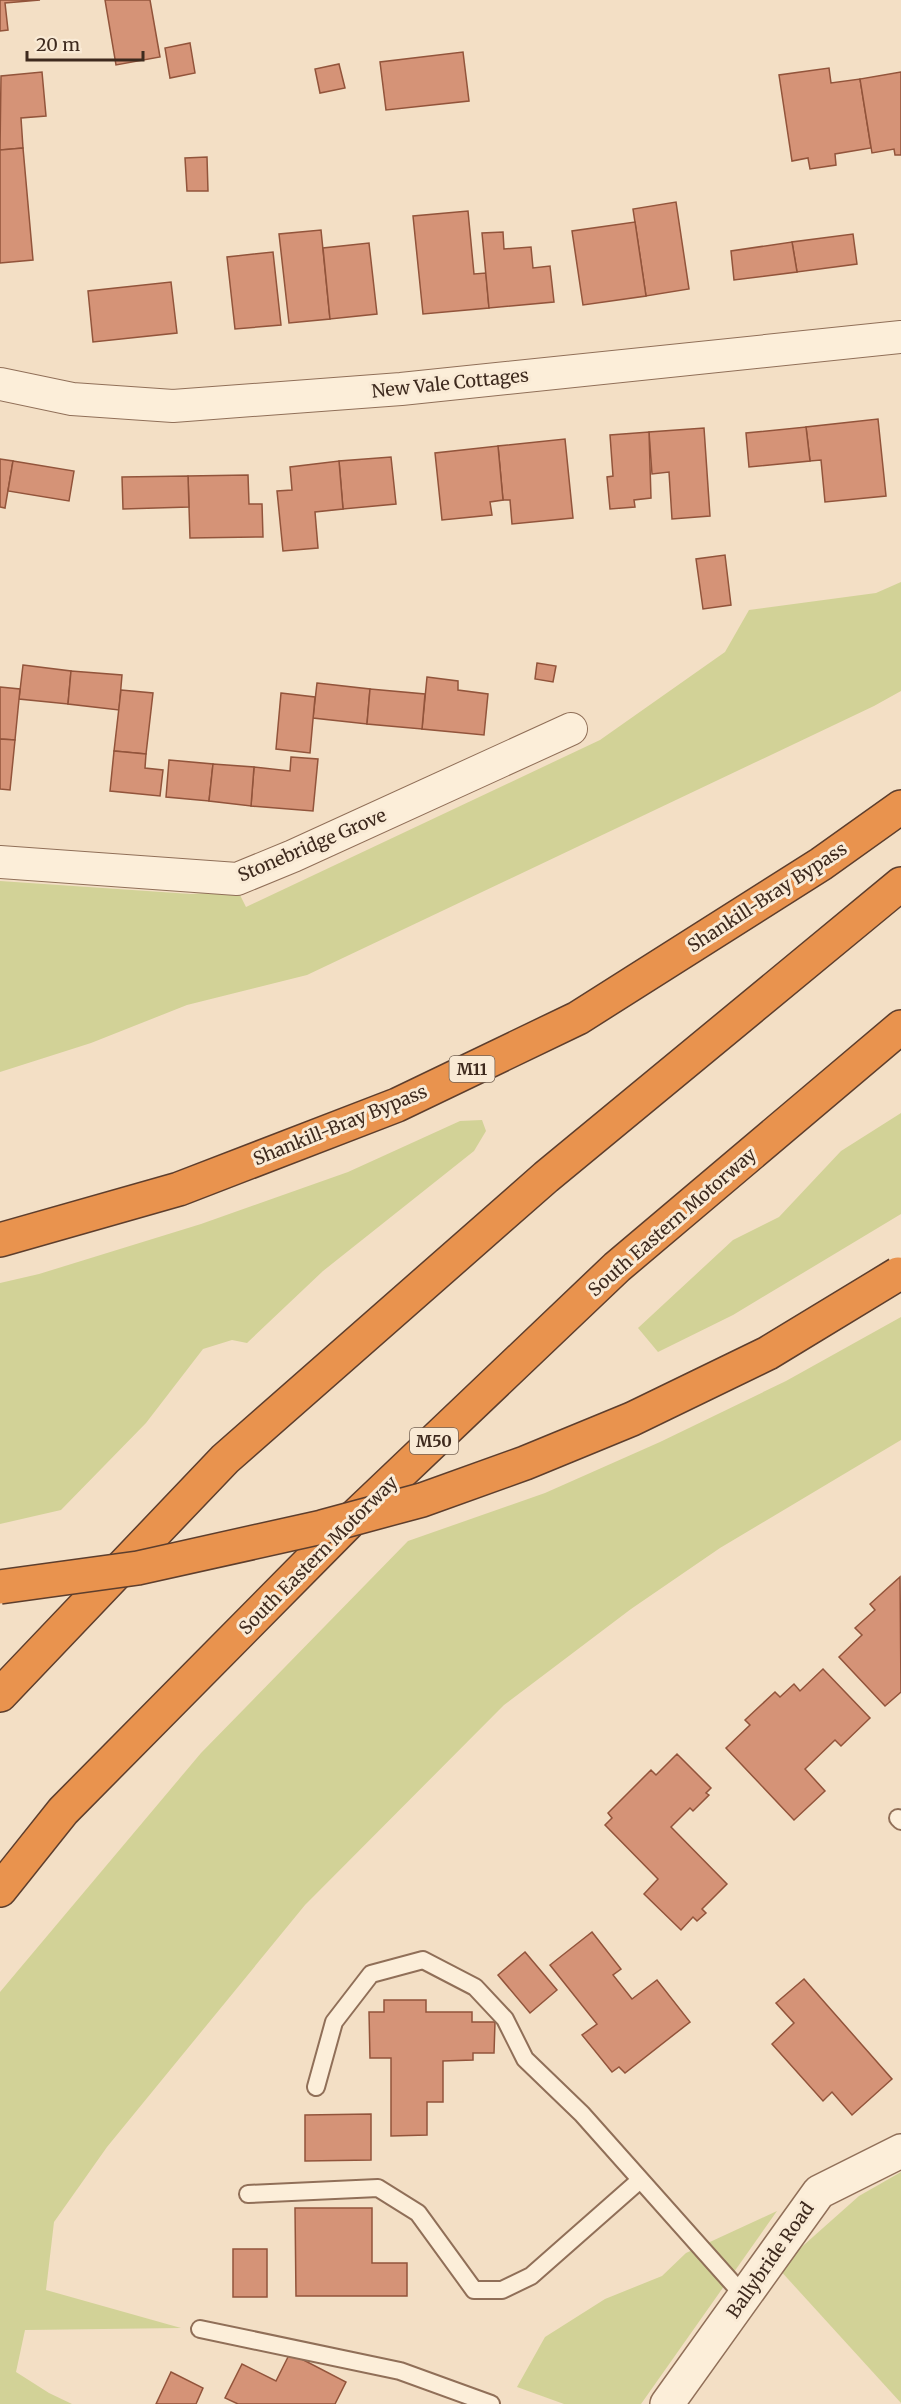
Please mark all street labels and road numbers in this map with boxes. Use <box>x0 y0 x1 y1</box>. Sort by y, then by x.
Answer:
street label: New Vale Cottages <box>370 363 530 403</box>
street label: Stonebridge Grove <box>234 803 390 887</box>
street label: Shankill-Bray Bypass <box>683 837 851 957</box>
road number: M11 <box>450 1056 494 1082</box>
street label: Shankill-Bray Bypass <box>250 1080 430 1170</box>
street label: South Eastern Motorway <box>583 1142 761 1301</box>
road number: M50 <box>410 1428 458 1454</box>
street label: South Eastern Motorway <box>234 1470 403 1639</box>
street label: Ballybride Road <box>721 2197 819 2322</box>

